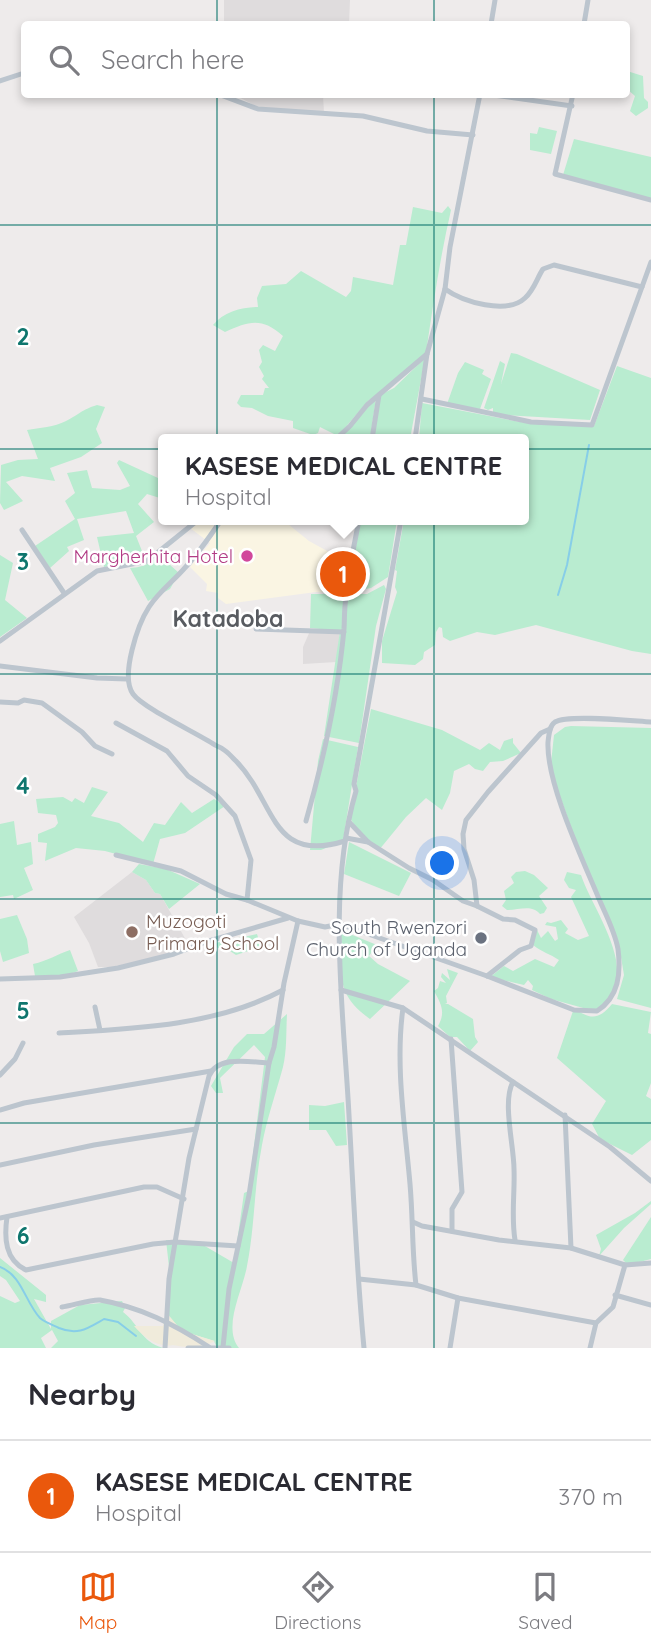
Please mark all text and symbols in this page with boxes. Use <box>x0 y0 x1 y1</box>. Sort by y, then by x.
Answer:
search box <box>21 21 630 98</box>
icon: search <box>45 41 83 79</box>
text: Search here <box>101 43 245 76</box>
text: 2 <box>16 322 30 351</box>
popup <box>158 434 529 525</box>
text: KASESE MEDICAL CENTRE <box>185 449 502 482</box>
text: Hospital <box>185 482 272 511</box>
place label: Margherhita Hotel <box>73 544 233 568</box>
text: 3 <box>17 547 29 576</box>
marker: Margherhita Hotel <box>239 548 255 564</box>
pin: 1 <box>320 548 366 600</box>
district label: Katadoba <box>172 604 284 633</box>
text: 4 <box>16 771 30 800</box>
your location <box>425 846 459 880</box>
place label: Muzogoti Primary School <box>146 909 279 955</box>
place label: South Rwenzori Church of Uganda <box>306 915 467 961</box>
marker: Muzogoti Primary School <box>124 924 140 940</box>
marker: South Rwenzori Church of Uganda <box>473 930 489 946</box>
text: 5 <box>16 996 30 1025</box>
text: 6 <box>17 1221 29 1250</box>
text: Nearby <box>28 1375 136 1413</box>
text: KASESE MEDICAL CENTRE <box>95 1465 413 1498</box>
text: 1 <box>47 1482 55 1511</box>
text: 370 m <box>558 1482 623 1511</box>
text: Hospital <box>95 1498 182 1527</box>
tab: Map <box>79 1568 117 1634</box>
tab: Directions <box>274 1568 361 1634</box>
tab: Saved <box>518 1568 573 1634</box>

